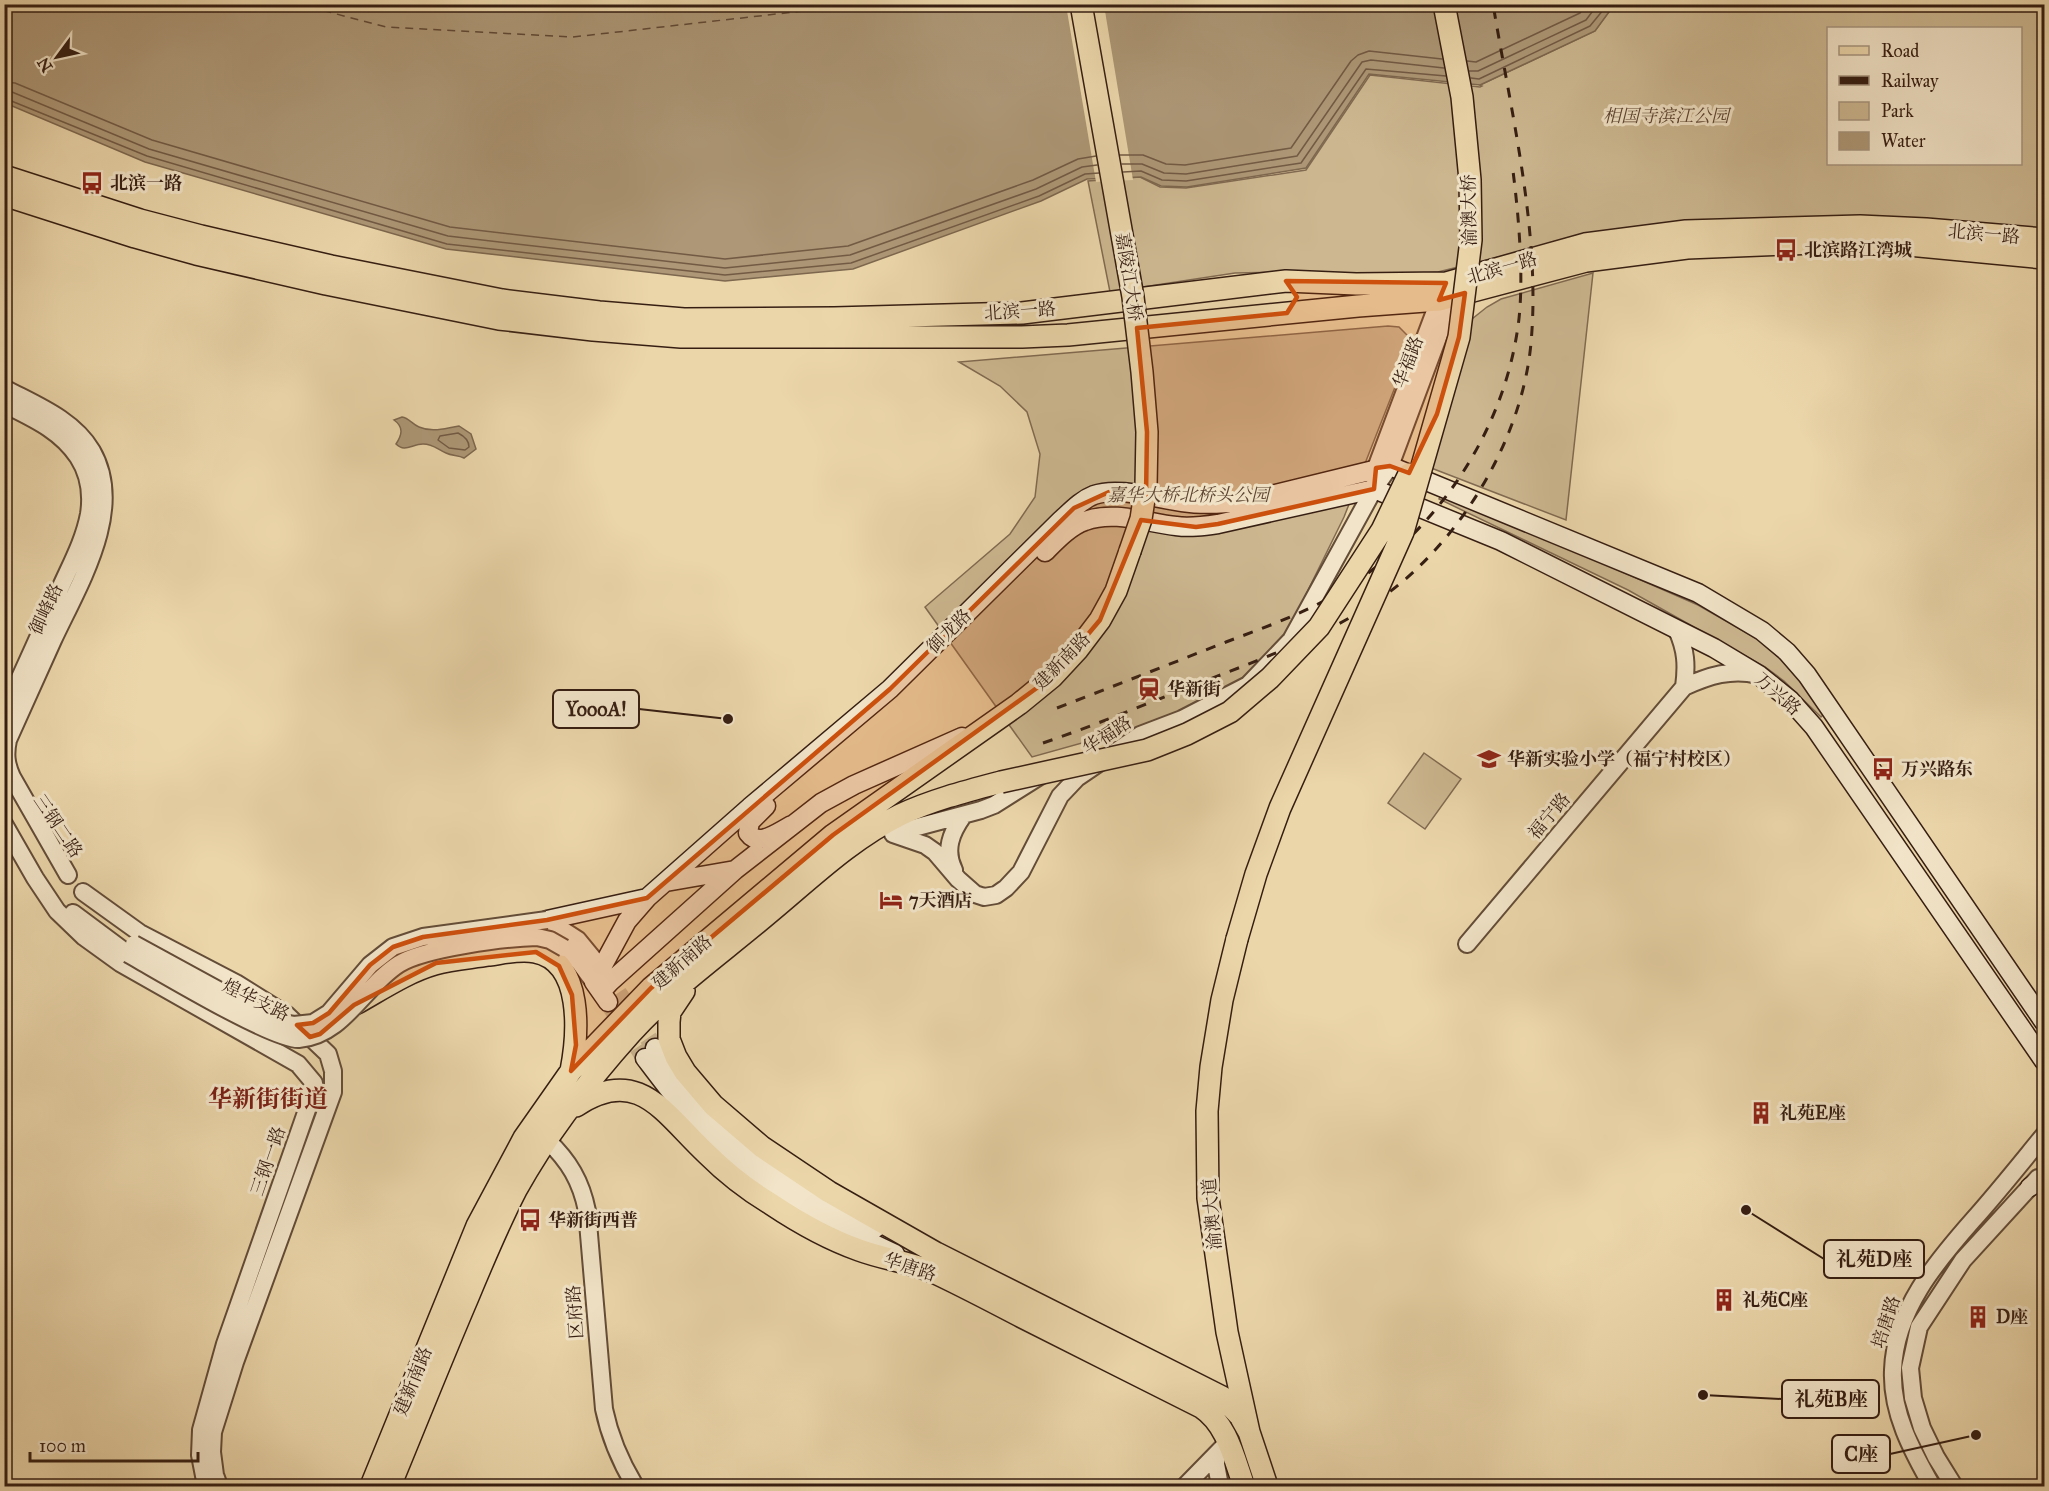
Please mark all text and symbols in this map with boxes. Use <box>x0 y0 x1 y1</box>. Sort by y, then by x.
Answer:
north arrow <box>27 27 87 87</box>
legend <box>1827 27 2022 165</box>
text: Road <box>1881 40 1919 62</box>
text: N <box>33 54 57 76</box>
text: Railway <box>1881 70 1939 92</box>
text: Park <box>1881 100 1914 122</box>
park label: 相国寺滨江公园 <box>1603 105 1732 127</box>
text: Water <box>1881 130 1926 152</box>
bus stop icon: 北滨一路 <box>79 170 105 196</box>
place label: 北滨一路 <box>110 172 182 194</box>
street label: 渝澳大桥 <box>1457 174 1481 246</box>
street label: 北滨一路 <box>1947 220 2021 248</box>
street label: 嘉陵江大桥 <box>1111 231 1147 323</box>
bus stop icon: 北滨路江湾城 <box>1773 237 1799 263</box>
place label: 北滨路江湾城 <box>1804 239 1912 261</box>
street label: 北滨一路 <box>1464 248 1540 288</box>
street label: 北滨一路 <box>983 298 1057 324</box>
street label: 华福路 <box>1388 333 1428 391</box>
park label: 嘉华大桥北桥头公园 <box>1107 484 1272 506</box>
street label: 御峰路 <box>25 580 67 638</box>
street label: 御龙路 <box>922 604 976 658</box>
street label: 建新南路 <box>1029 627 1095 695</box>
street label: 万兴路 <box>1750 668 1806 720</box>
station icon: 华新街 <box>1136 676 1162 702</box>
place label: 华新街 <box>1167 678 1221 700</box>
callout: YoooA! <box>553 690 639 728</box>
text: YoooA! <box>564 697 627 721</box>
street label: 华福路 <box>1078 711 1136 759</box>
school or university icon: 华新实验小学（福宁村校区） <box>1476 746 1502 772</box>
place label: 华新实验小学（福宁村校区） <box>1507 748 1741 770</box>
bus stop icon: 万兴路东 <box>1870 756 1896 782</box>
place label: 万兴路东 <box>1901 758 1973 780</box>
street label: 福宁路 <box>1523 788 1575 844</box>
street label: 三钢二路 <box>29 790 87 862</box>
hotel icon: 7天酒店 <box>878 887 904 913</box>
place label: 7天酒店 <box>909 889 973 911</box>
street label: 建新南路 <box>648 930 716 994</box>
street label: 煌华支路 <box>219 974 293 1026</box>
district label: 华新街街道 <box>208 1084 328 1114</box>
building icon: 礼苑E座 <box>1748 1100 1774 1126</box>
place label: 礼苑E座 <box>1779 1102 1846 1124</box>
street label: 三钢一路 <box>246 1123 290 1199</box>
street label: 渝澳大道 <box>1198 1177 1226 1251</box>
bus stop icon: 华新街西普 <box>517 1207 543 1233</box>
place label: 华新街西普 <box>548 1209 638 1231</box>
callout: 礼苑D座 <box>1824 1240 1924 1278</box>
text: 礼苑D座 <box>1836 1247 1912 1271</box>
street label: 华唐路 <box>881 1248 939 1286</box>
street label: 区府路 <box>562 1284 588 1340</box>
building icon: 礼苑C座 <box>1711 1287 1737 1313</box>
place label: 礼苑C座 <box>1742 1289 1808 1311</box>
street label: 培唐路 <box>1867 1293 1905 1351</box>
building icon: D座 <box>1965 1304 1991 1330</box>
place label: D座 <box>1996 1306 2028 1328</box>
street label: 建新南路 <box>389 1344 437 1418</box>
callout: 礼苑B座 <box>1782 1380 1879 1418</box>
text: 礼苑B座 <box>1794 1387 1868 1411</box>
scale bar <box>30 1425 198 1463</box>
text: 100 m <box>39 1435 86 1457</box>
callout: C座 <box>1832 1435 1890 1473</box>
text: C座 <box>1844 1442 1878 1466</box>

